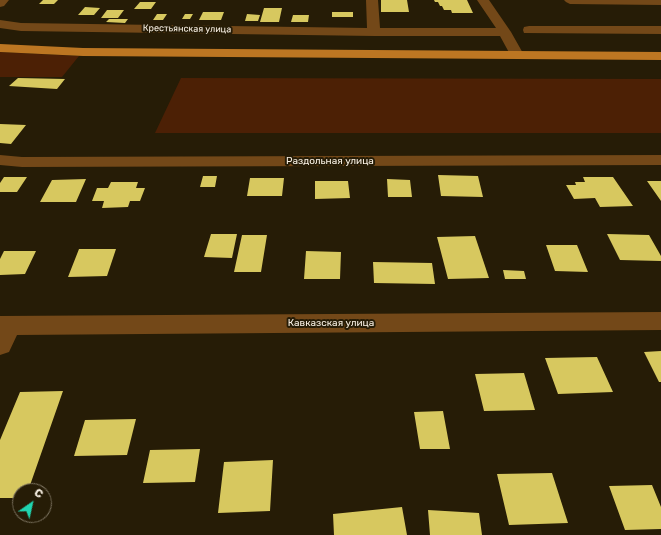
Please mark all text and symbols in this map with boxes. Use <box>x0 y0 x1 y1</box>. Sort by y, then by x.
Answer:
street label: Крестьянская улица <box>143 23 231 35</box>
street label: Раздольная улица <box>286 155 374 167</box>
street label: Кавказская улица <box>288 317 374 329</box>
north arrow <box>12 483 52 523</box>
text: С <box>32 486 45 501</box>

